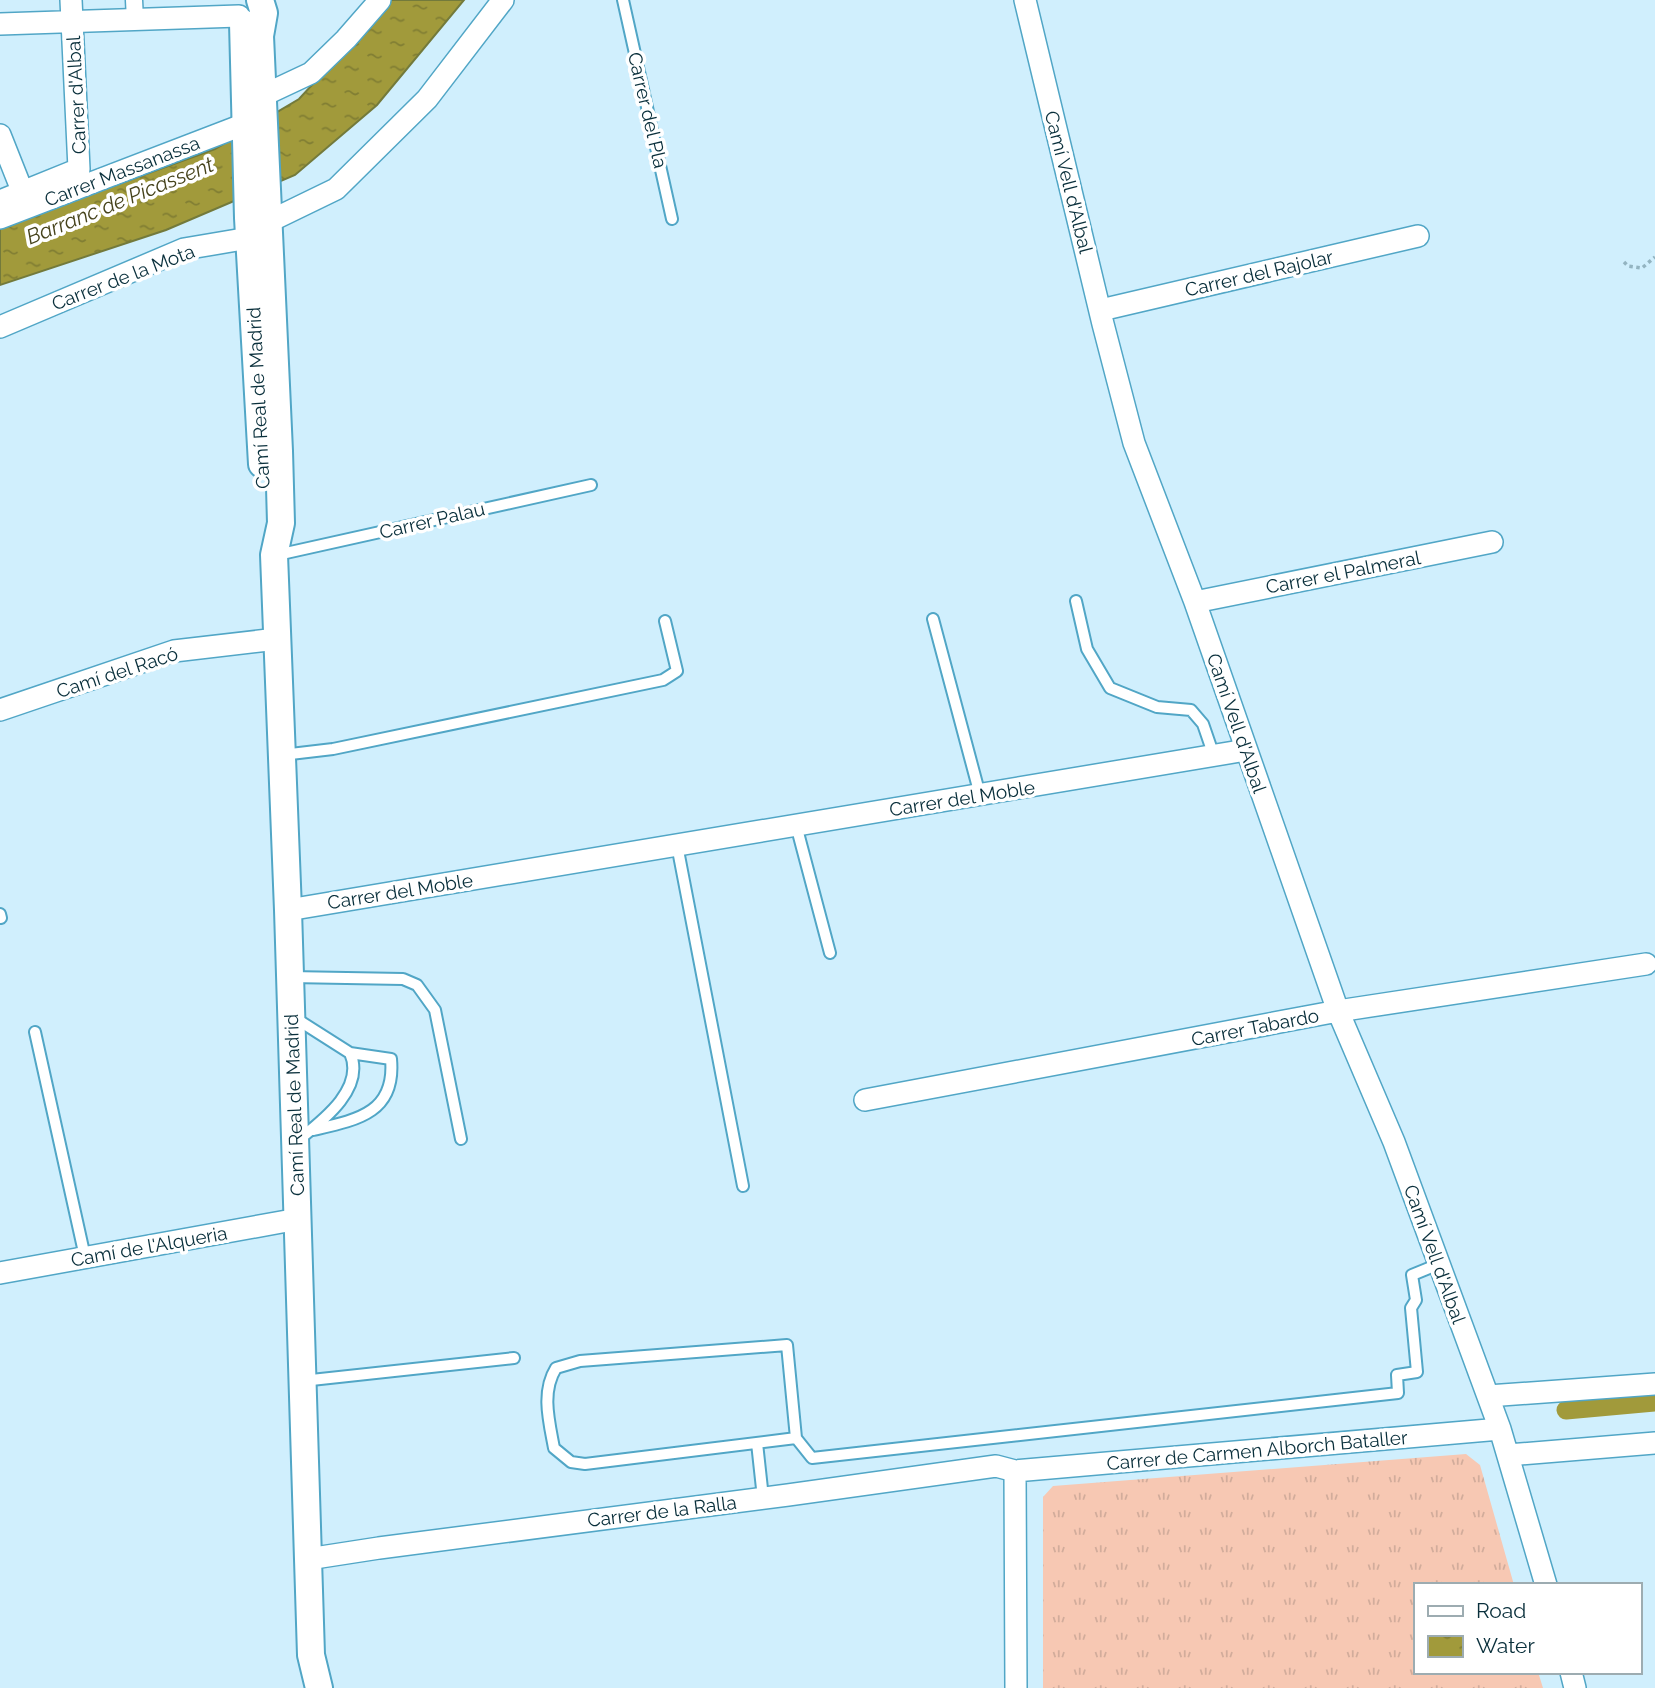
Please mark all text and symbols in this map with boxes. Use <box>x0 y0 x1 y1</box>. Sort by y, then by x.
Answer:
street label: Carrer d'Albal <box>62 35 90 155</box>
street label: Carrer del Pla <box>624 50 672 170</box>
street label: Camí Vell d'Albal <box>1041 108 1098 256</box>
street label: Carrer Massanassa <box>41 131 203 211</box>
water label: Barranc de Picassent <box>23 151 217 250</box>
street label: Carrer de la Mota <box>48 240 198 314</box>
street label: Carrer del Rajolar <box>1183 245 1336 301</box>
street label: Camí Real de Madrid <box>242 307 274 489</box>
street label: Carrer Palau <box>377 497 487 543</box>
street label: Carrer el Palmeral <box>1264 546 1423 598</box>
street label: Camí del Racó <box>53 642 181 702</box>
street label: Camí Vell d'Albal <box>1203 650 1271 796</box>
street label: Carrer del Moble <box>888 776 1036 820</box>
street label: Carrer del Moble <box>326 869 474 913</box>
street label: Carrer Tabardo <box>1189 1004 1321 1050</box>
street label: Camí Real de Madrid <box>280 1014 308 1196</box>
street label: Camí Vell d'Albal <box>1400 1182 1471 1327</box>
street label: Camí de l'Alqueria <box>69 1221 229 1271</box>
street label: Carrer de Carmen Alborch Bataller <box>1106 1426 1409 1474</box>
street label: Carrer de la Ralla <box>586 1491 738 1531</box>
legend <box>1414 1583 1641 1674</box>
text: Road <box>1476 1598 1526 1623</box>
text: Water <box>1476 1633 1535 1658</box>

